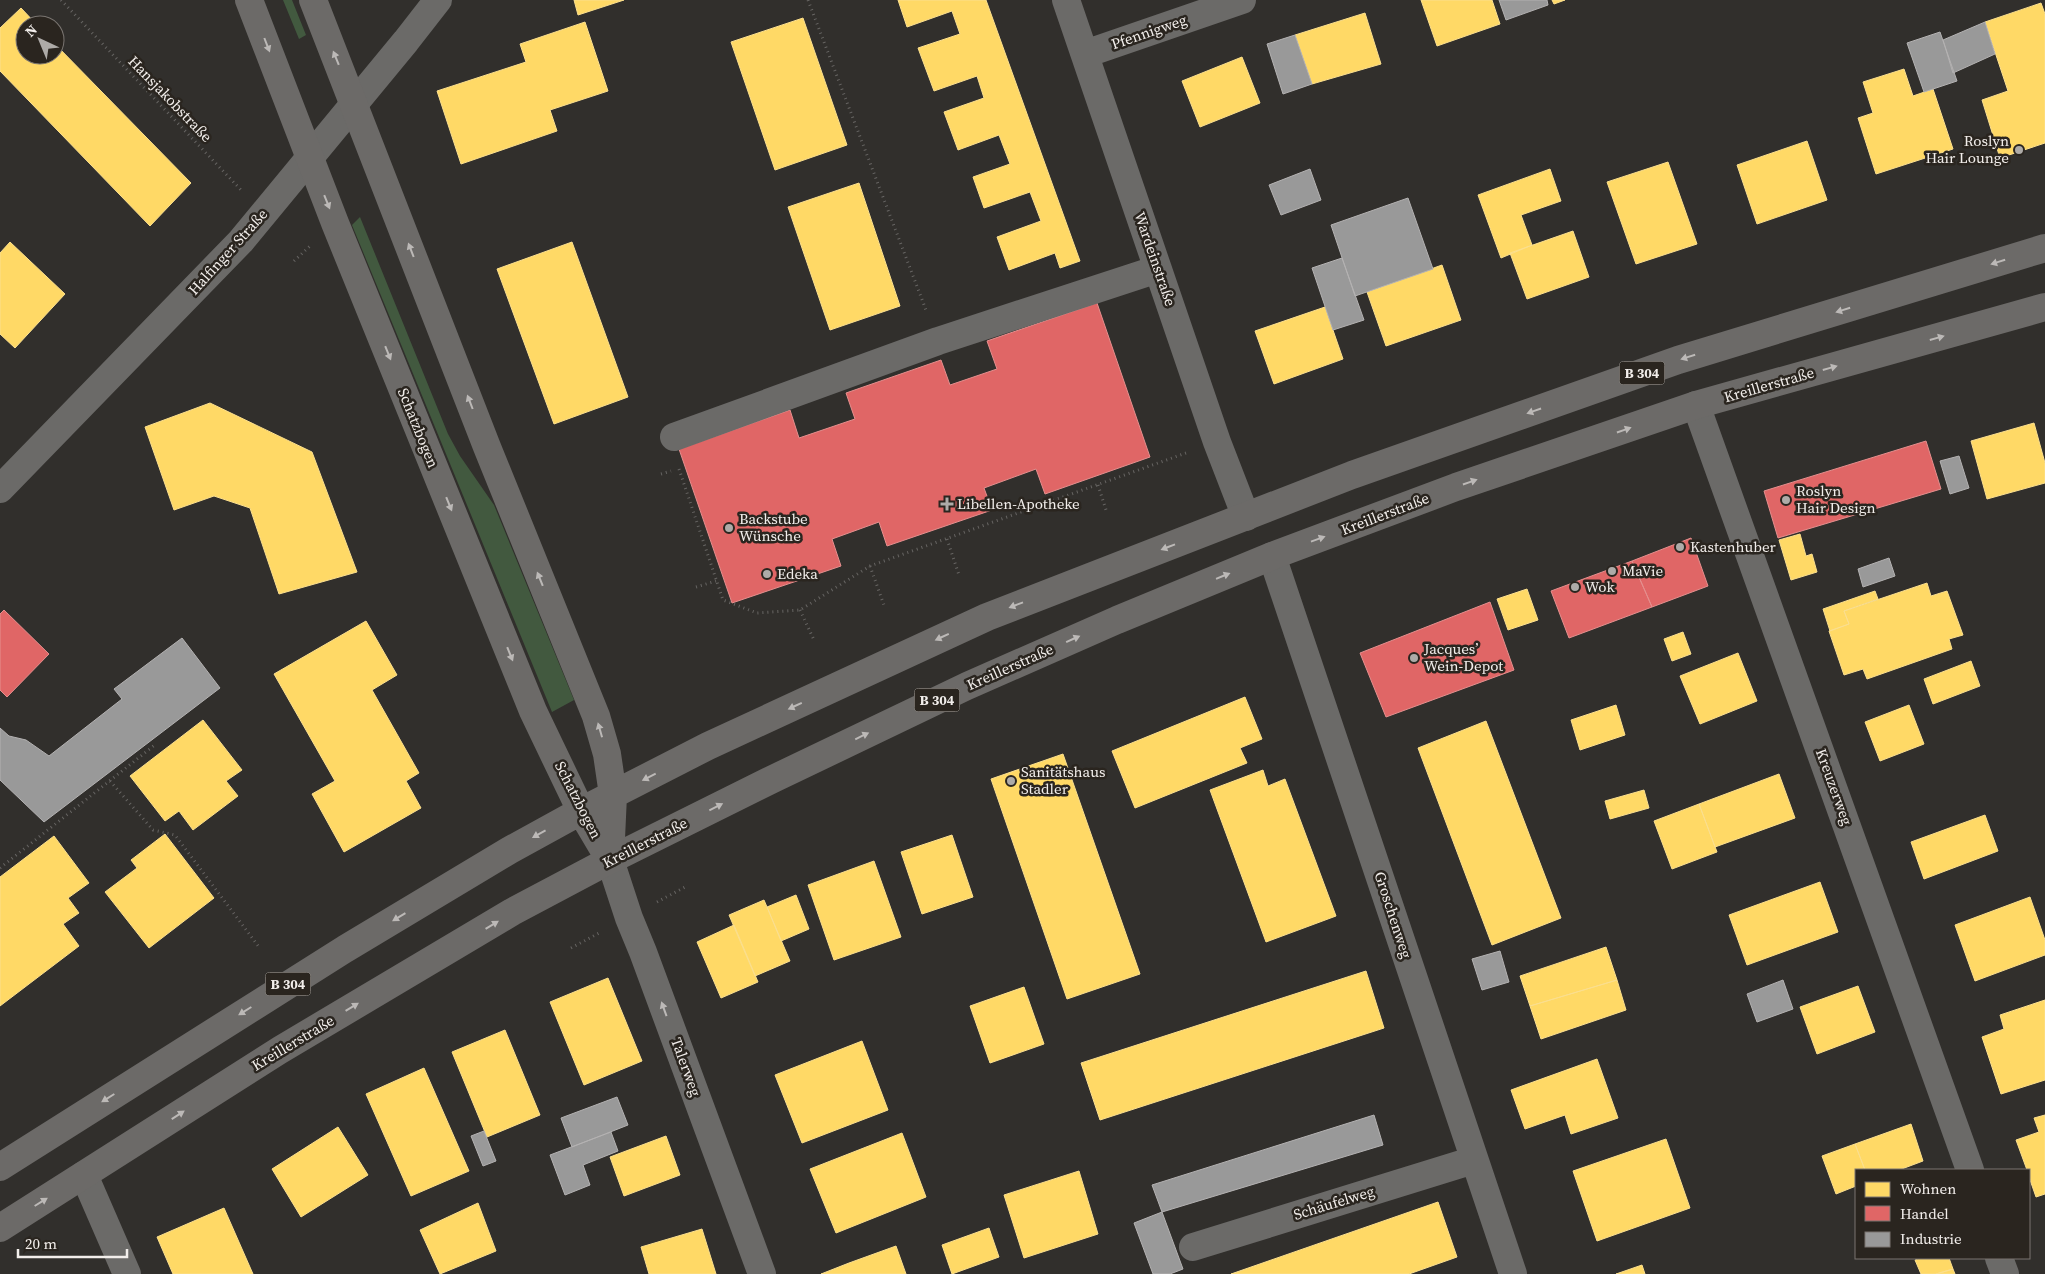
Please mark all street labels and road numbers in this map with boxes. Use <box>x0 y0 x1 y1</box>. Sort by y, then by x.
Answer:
street label: Pfennigweg <box>1108 9 1190 54</box>
street label: Hansjakobstraße <box>124 51 217 147</box>
street label: Halfinger Straße <box>183 204 272 299</box>
street label: Wardeinstraße <box>1129 209 1182 309</box>
road number: B 304 <box>1620 362 1664 384</box>
street label: Kreillerstraße <box>1721 362 1817 407</box>
street label: Schatzbogen <box>393 385 444 471</box>
street label: Kreillerstraße <box>1338 487 1432 540</box>
street label: Kreillerstraße <box>963 638 1057 695</box>
road number: B 304 <box>914 688 960 712</box>
street label: Kreuzerweg <box>1811 746 1858 828</box>
street label: Schatzbogen <box>550 757 607 842</box>
street label: Kreillerstraße <box>599 812 691 873</box>
street label: Groschenweg <box>1370 869 1417 961</box>
road number: B 304 <box>266 972 310 996</box>
street label: Kreillerstraße <box>248 1009 338 1075</box>
street label: Talerweg <box>666 1034 707 1099</box>
street label: Schäufelweg <box>1291 1180 1377 1225</box>

